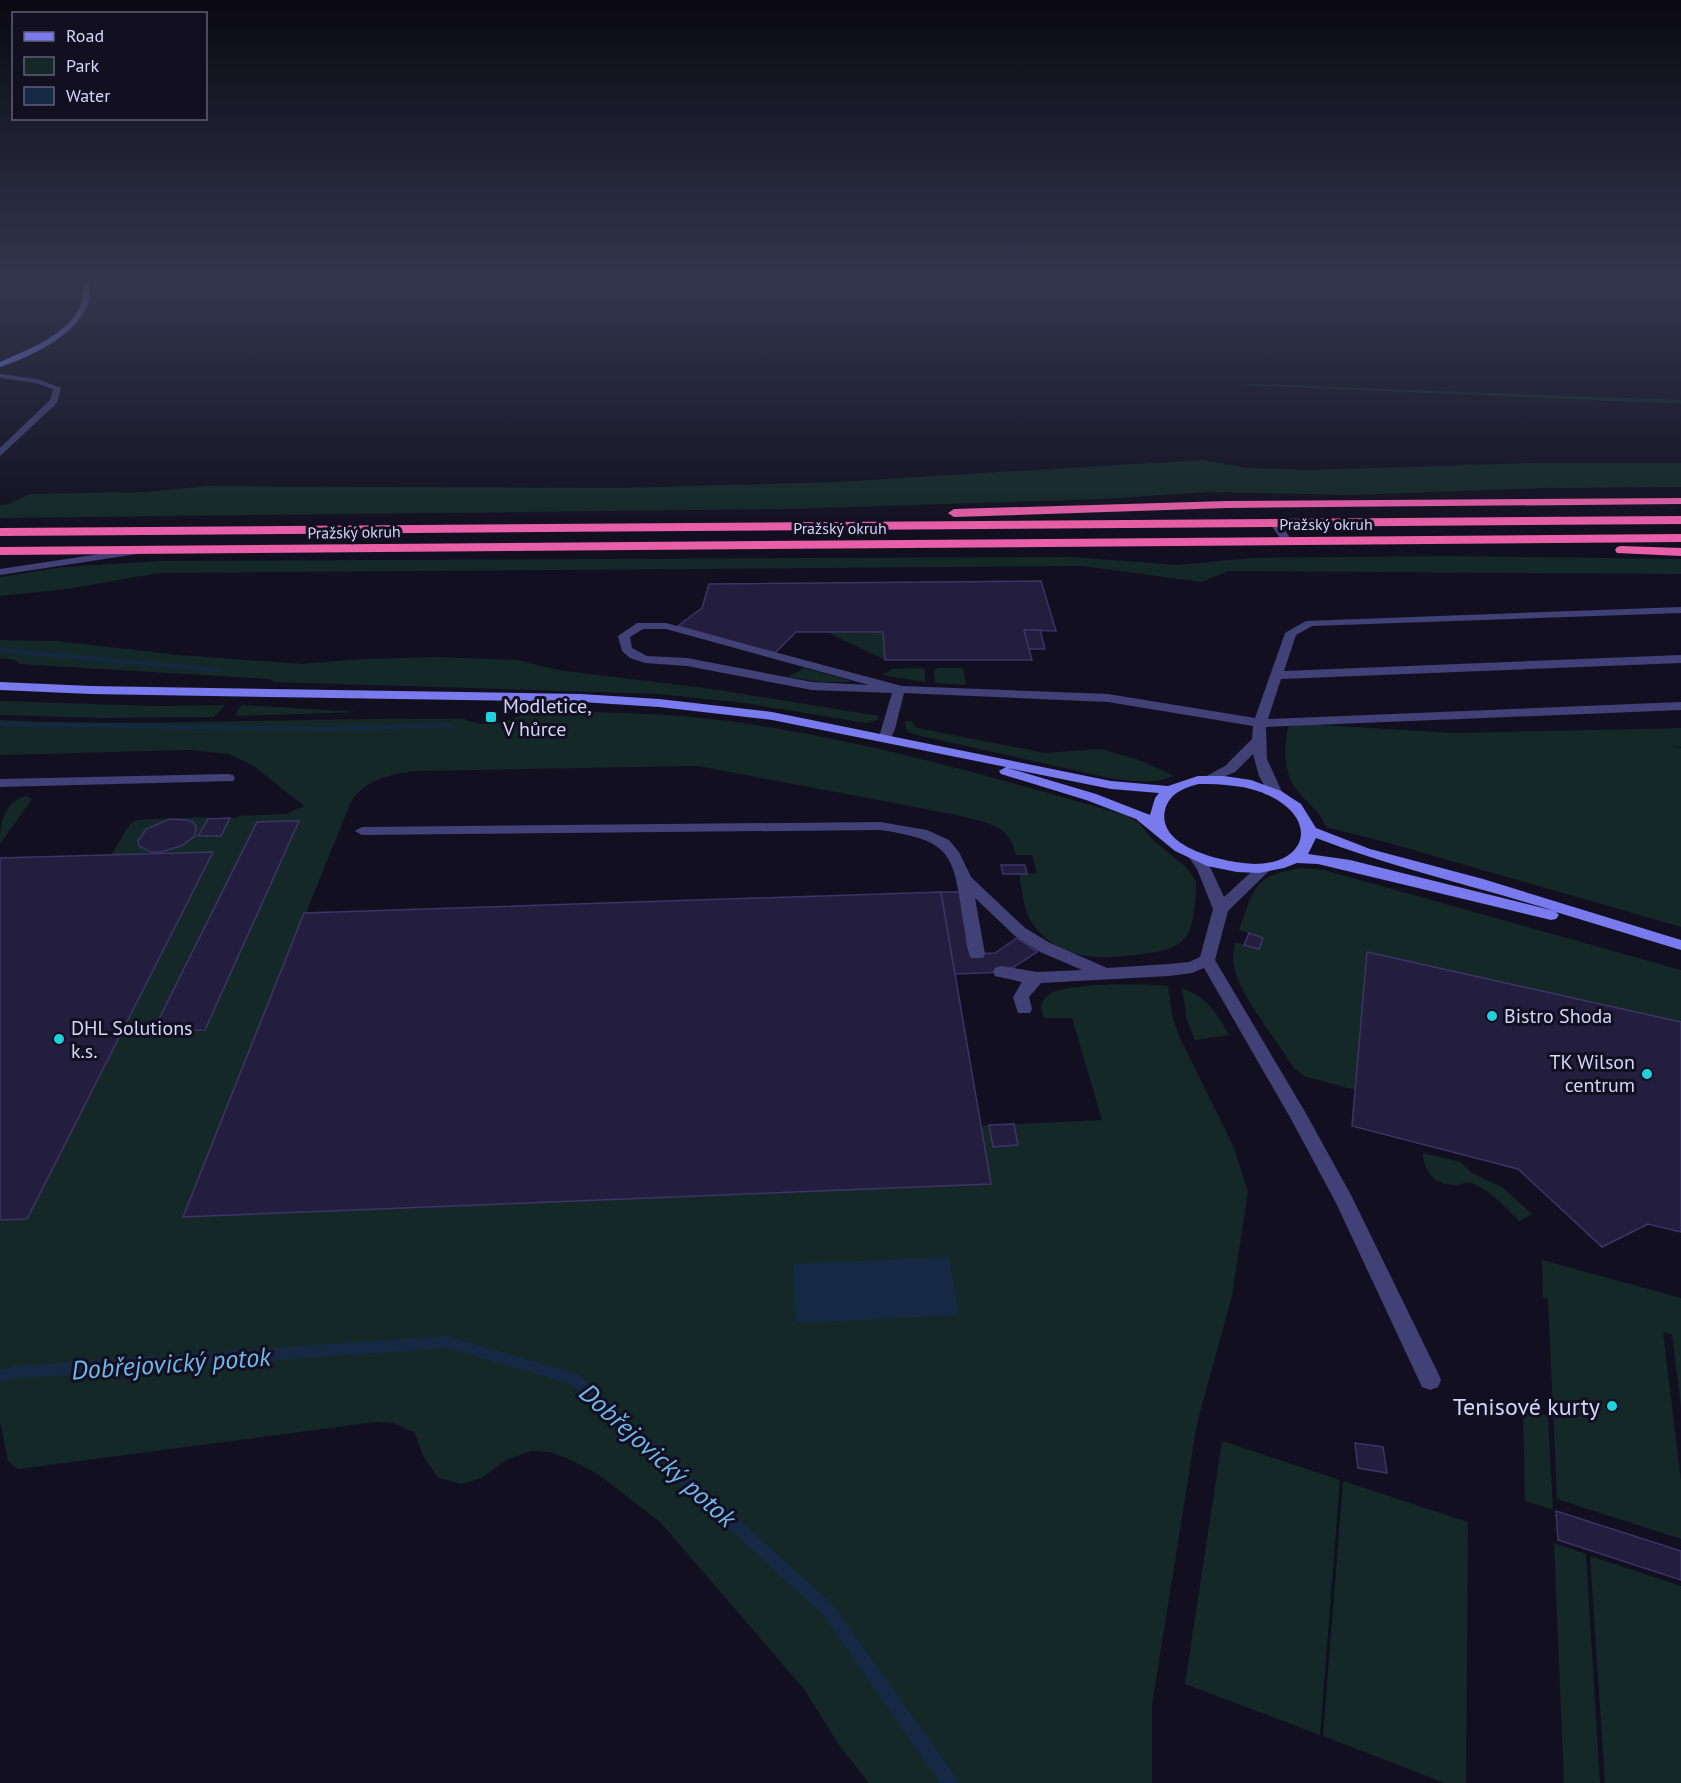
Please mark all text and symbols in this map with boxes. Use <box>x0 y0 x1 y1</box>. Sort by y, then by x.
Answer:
legend <box>12 12 207 120</box>
text: Road <box>66 24 104 47</box>
text: Park <box>66 54 99 77</box>
text: Water <box>66 84 110 107</box>
street label: Pražský okruh <box>1279 514 1373 534</box>
street label: Pražský okruh <box>793 518 887 538</box>
street label: Pražský okruh <box>307 521 401 543</box>
place label: Modletice, V hůrce <box>502 693 592 742</box>
marker: Modletice, V hůrce <box>484 710 498 724</box>
place label: Bistro Shoda <box>1504 1003 1612 1029</box>
marker: Bistro Shoda <box>1485 1009 1499 1023</box>
place label: DHL Solutions k.s. <box>71 1015 193 1064</box>
marker: DHL Solutions k.s. <box>52 1032 66 1046</box>
place label: TK Wilson centrum <box>1550 1049 1635 1098</box>
marker: TK Wilson centrum <box>1640 1067 1654 1081</box>
water label: Dobřejovický potok <box>70 1339 273 1386</box>
water label: Dobřejovický potok <box>573 1376 744 1535</box>
place label: Tenisové kurty <box>1453 1391 1600 1422</box>
marker: Tenisové kurty <box>1605 1399 1619 1413</box>

